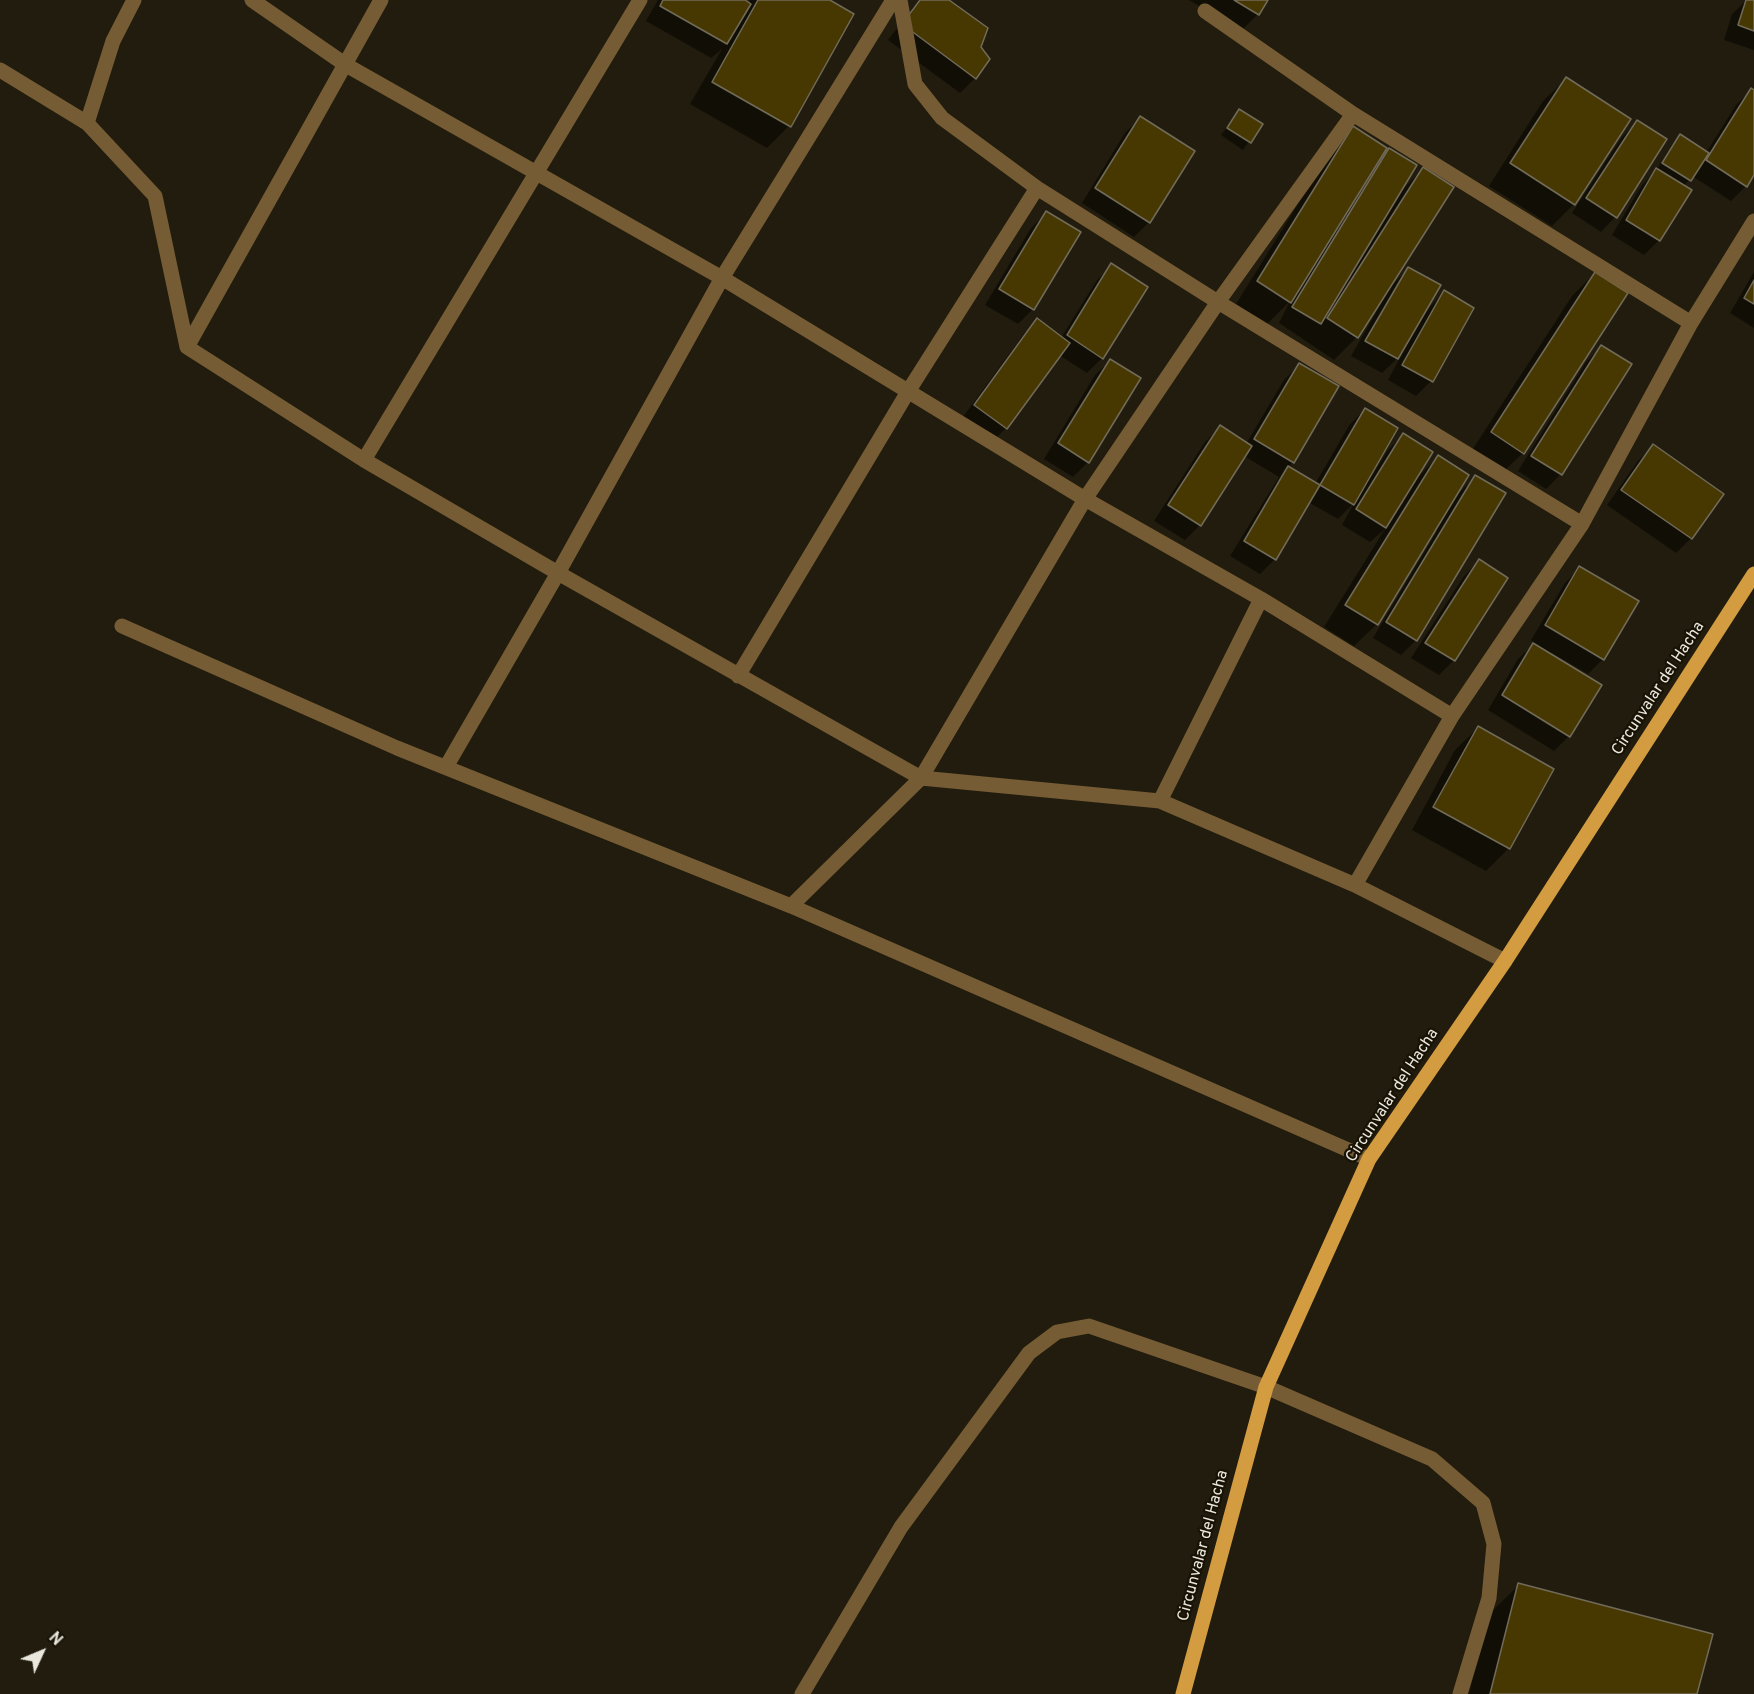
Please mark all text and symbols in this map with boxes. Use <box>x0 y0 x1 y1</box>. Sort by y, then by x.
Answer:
street label: Circunvalar del Hacha <box>1609 618 1709 760</box>
street label: Circunvalar del Hacha <box>1343 1025 1443 1167</box>
street label: Circunvalar del Hacha <box>1175 1468 1233 1624</box>
north arrow <box>12 1622 72 1682</box>
text: N <box>44 1628 66 1651</box>

